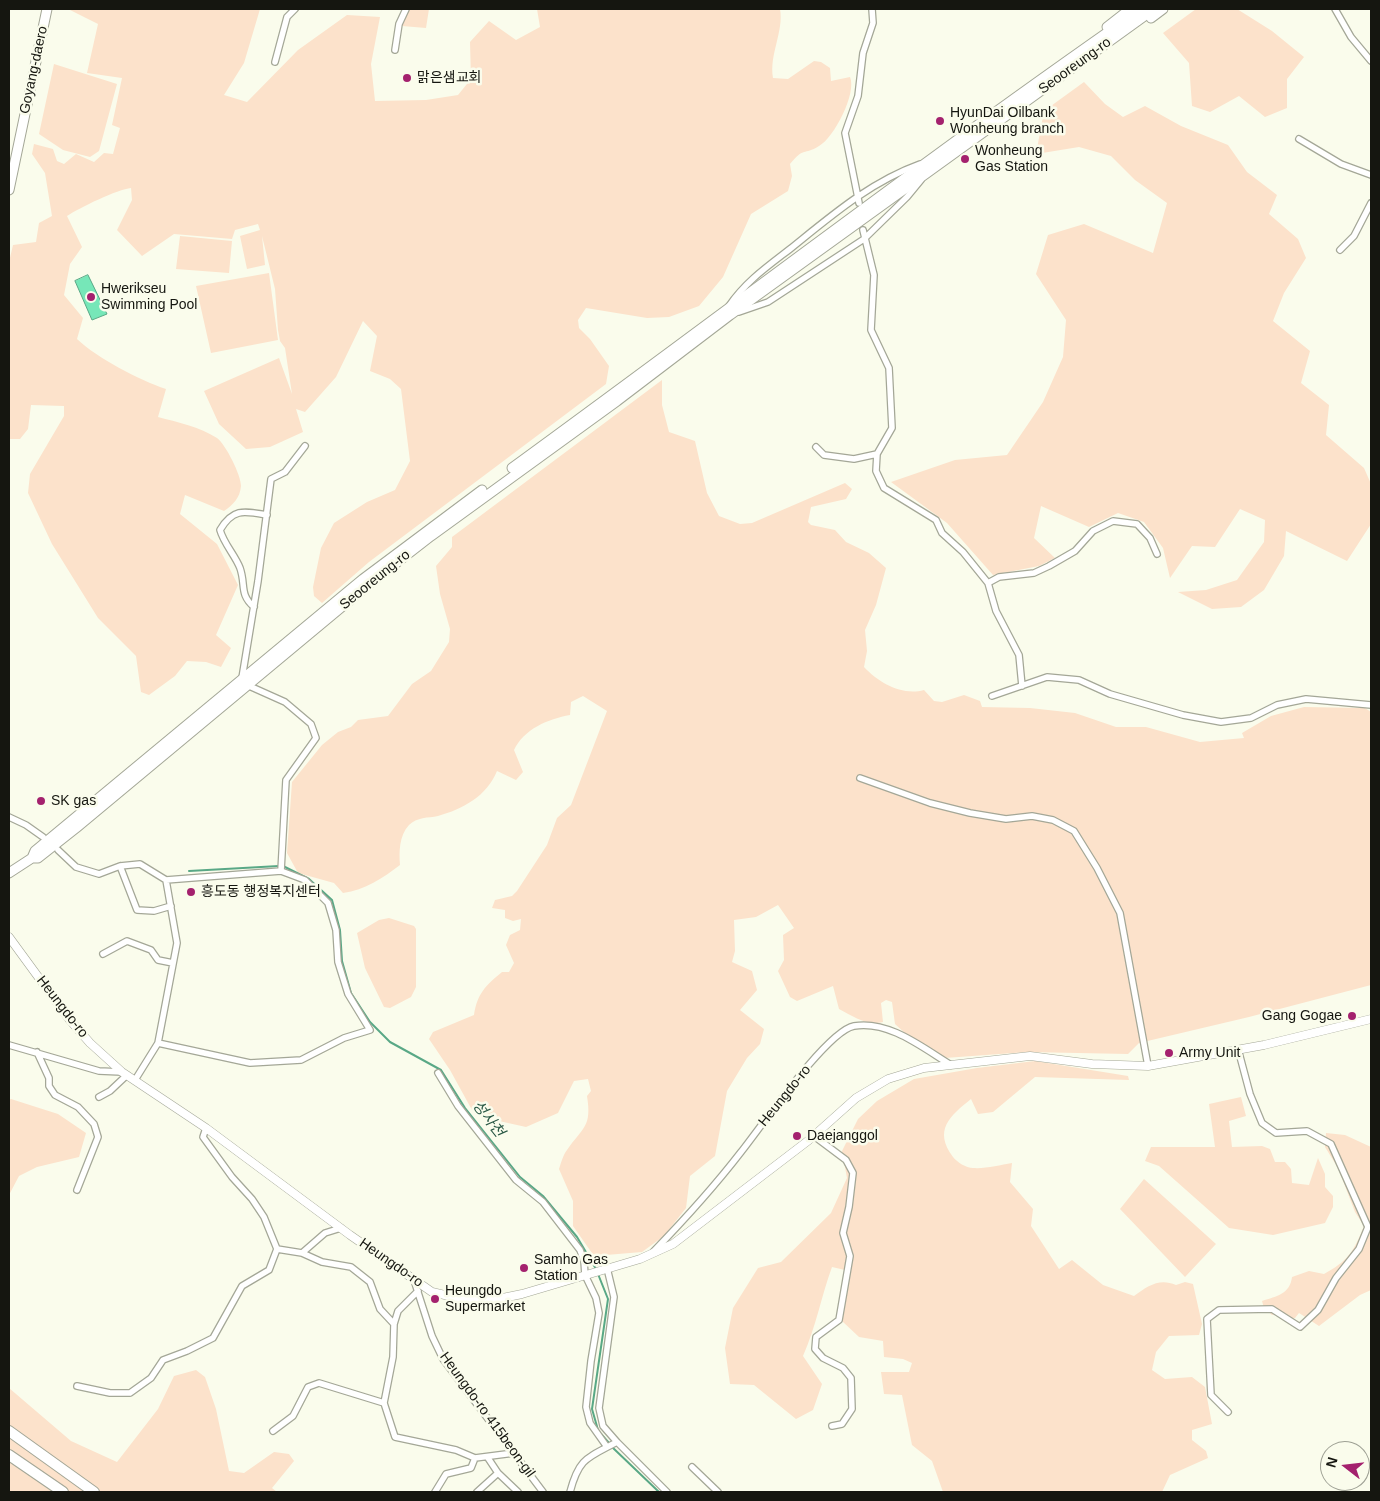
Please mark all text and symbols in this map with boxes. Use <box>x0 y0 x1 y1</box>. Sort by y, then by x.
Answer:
street label: Goyang-daero <box>16 24 52 116</box>
street label: Seooreung-ro <box>1035 34 1115 98</box>
place label: 맑은샘교회 <box>417 70 481 86</box>
marker: 맑은샘교회 <box>401 72 413 84</box>
place label: HyunDai Oilbank Wonheung branch <box>950 105 1064 138</box>
marker: HyunDai Oilbank Wonheung branch <box>934 115 946 127</box>
place label: Wonheung Gas Station <box>975 143 1048 176</box>
marker: Wonheung Gas Station <box>959 153 971 165</box>
place label: Hwerikseu Swimming Pool <box>101 281 197 314</box>
marker: Hwerikseu Swimming Pool <box>85 291 97 303</box>
street label: Seooreung-ro <box>336 547 414 613</box>
place label: SK gas <box>51 793 96 809</box>
marker: SK gas <box>35 795 47 807</box>
place label: 흥도동 행정복지센터 <box>201 884 321 900</box>
marker: 흥도동 행정복지센터 <box>185 886 197 898</box>
street label: Heungdo-ro <box>33 973 91 1041</box>
place label: Gang Gogae <box>1262 1008 1342 1024</box>
marker: Gang Gogae <box>1346 1010 1358 1022</box>
place label: Army Unit <box>1179 1045 1240 1061</box>
marker: Army Unit <box>1163 1047 1175 1059</box>
street label: Heungdo-ro <box>755 1062 815 1130</box>
water label: 성사천 <box>468 1097 508 1141</box>
place label: Daejanggol <box>807 1128 878 1144</box>
marker: Daejanggol <box>791 1130 803 1142</box>
street label: Heungdo-ro <box>356 1235 426 1291</box>
place label: Samho Gas Station <box>534 1252 608 1284</box>
marker: Samho Gas Station <box>518 1262 530 1274</box>
place label: Heungdo Supermarket <box>445 1283 525 1315</box>
marker: Heungdo Supermarket <box>429 1293 441 1305</box>
street label: Heungdo-ro 415beon-gil <box>436 1349 538 1481</box>
north arrow <box>1320 1441 1370 1491</box>
text: N <box>1322 1455 1341 1469</box>

